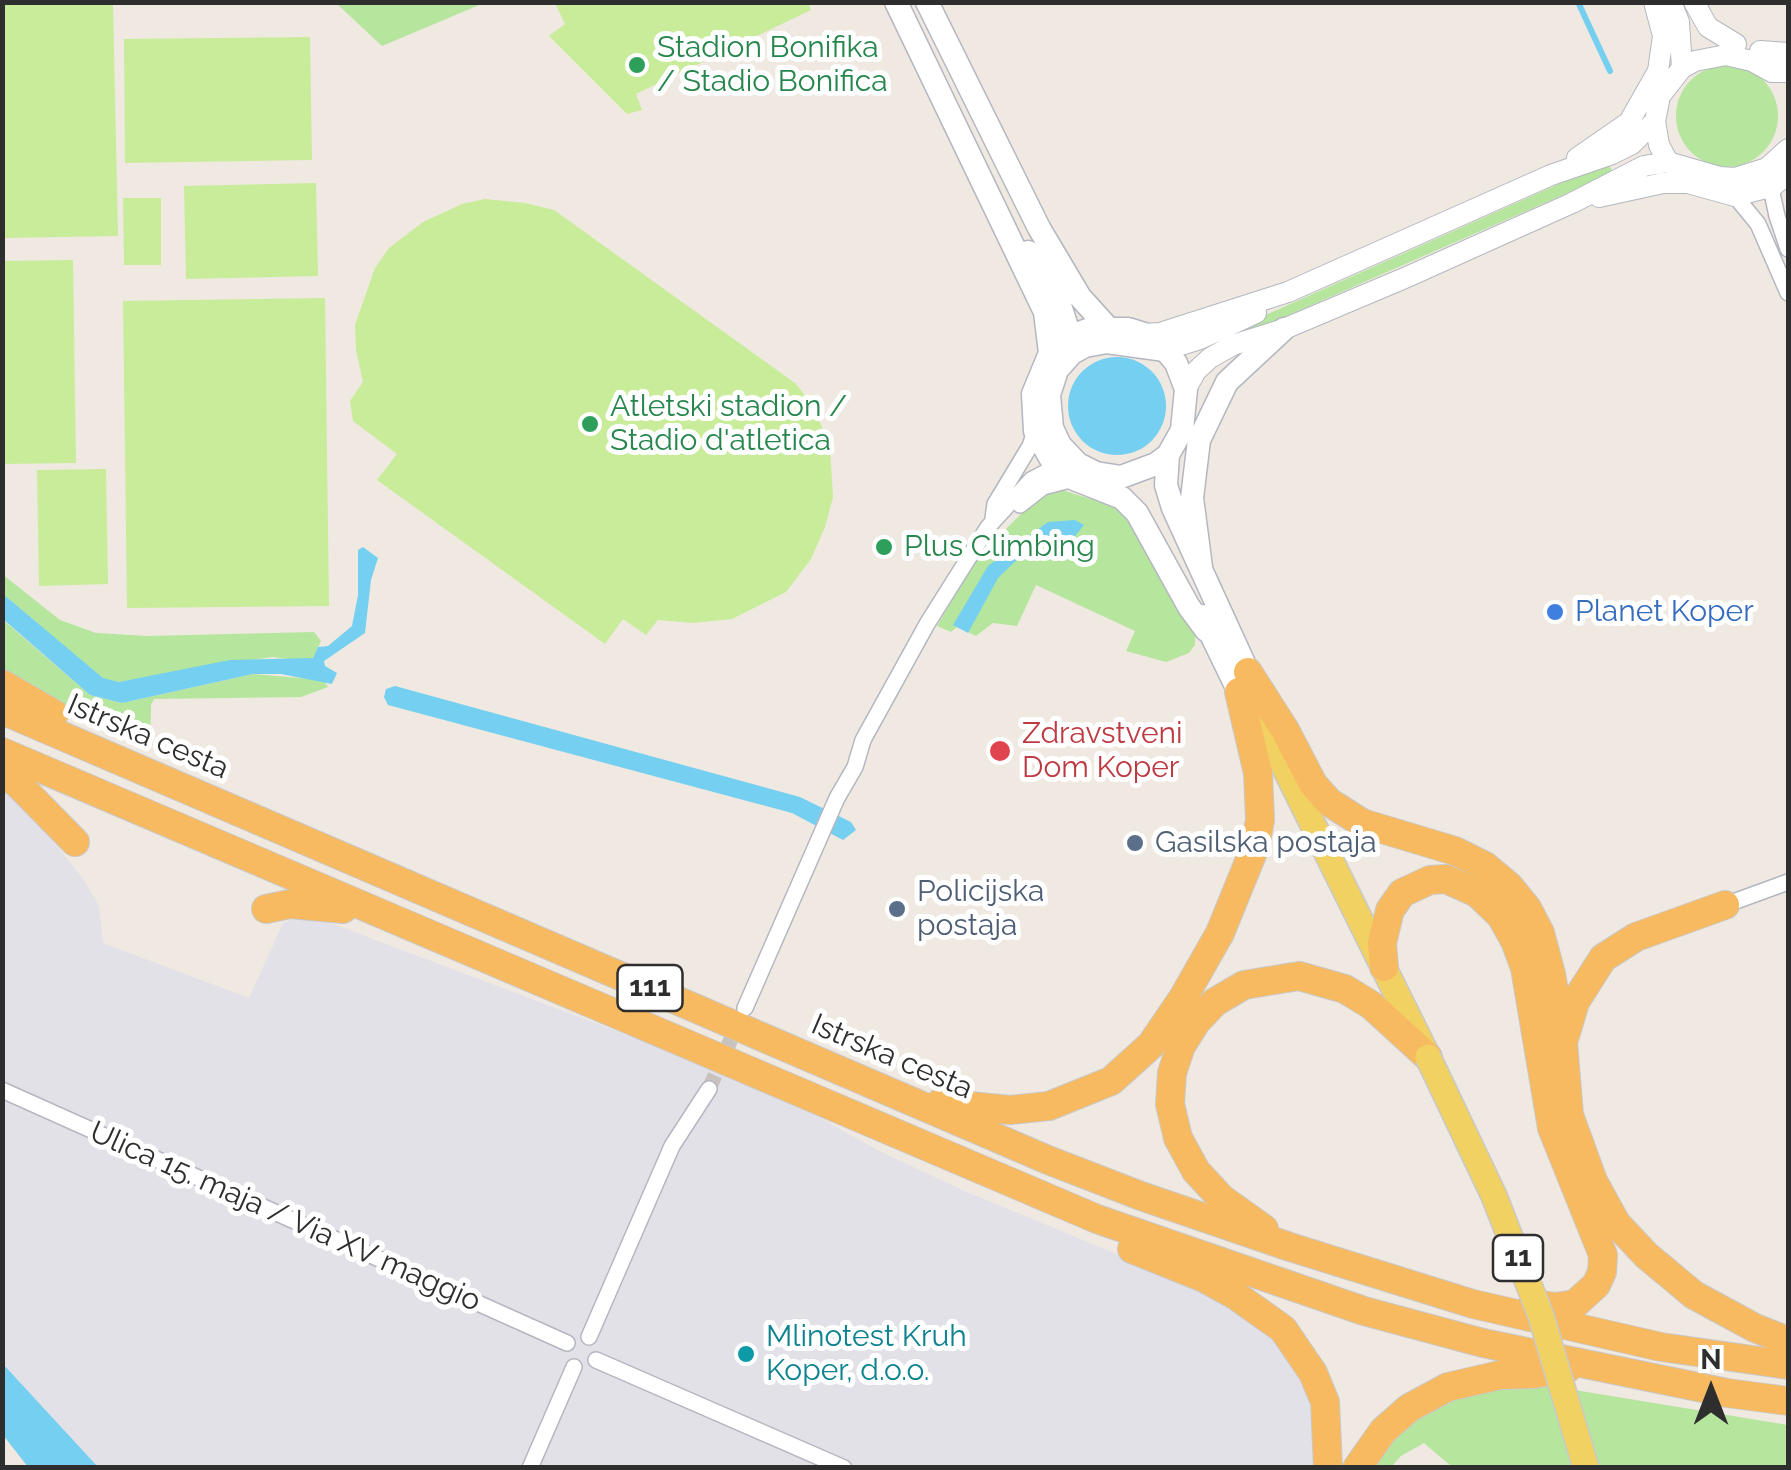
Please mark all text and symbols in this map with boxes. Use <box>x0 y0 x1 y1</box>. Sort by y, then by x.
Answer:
place label: Stadion Bonifika / Stadio Bonifica <box>657 30 888 100</box>
marker: Stadion Bonifika / Stadio Bonifica <box>626 54 648 76</box>
place label: Atletski stadion / Stadio d'atletica <box>610 389 847 460</box>
marker: Atletski stadion / Stadio d'atletica <box>579 413 601 435</box>
place label: Plus Climbing <box>904 529 1095 565</box>
marker: Plus Climbing <box>873 536 895 558</box>
place label: Planet Koper <box>1575 594 1754 630</box>
marker: Planet Koper <box>1544 601 1566 623</box>
street label: Istrska cesta <box>62 687 234 787</box>
place label: Zdravstveni Dom Koper <box>1022 716 1183 786</box>
marker: Zdravstveni Dom Koper <box>987 738 1013 764</box>
place label: Gasilska postaja <box>1155 825 1377 861</box>
marker: Gasilska postaja <box>1124 832 1146 854</box>
place label: Policijska postaja <box>917 874 1044 944</box>
marker: Policijska postaja <box>886 898 908 920</box>
road number: 111 <box>618 965 682 1011</box>
street label: Istrska cesta <box>806 1007 978 1107</box>
street label: Ulica 15. maja / Via XV maggio <box>84 1114 486 1320</box>
road number: 11 <box>1493 1235 1543 1281</box>
place label: Mlinotest Kruh Koper, d.o.o. <box>766 1319 967 1390</box>
north arrow <box>1661 1340 1761 1440</box>
marker: Mlinotest Kruh Koper, d.o.o. <box>735 1343 757 1365</box>
text: N <box>1700 1343 1722 1376</box>

